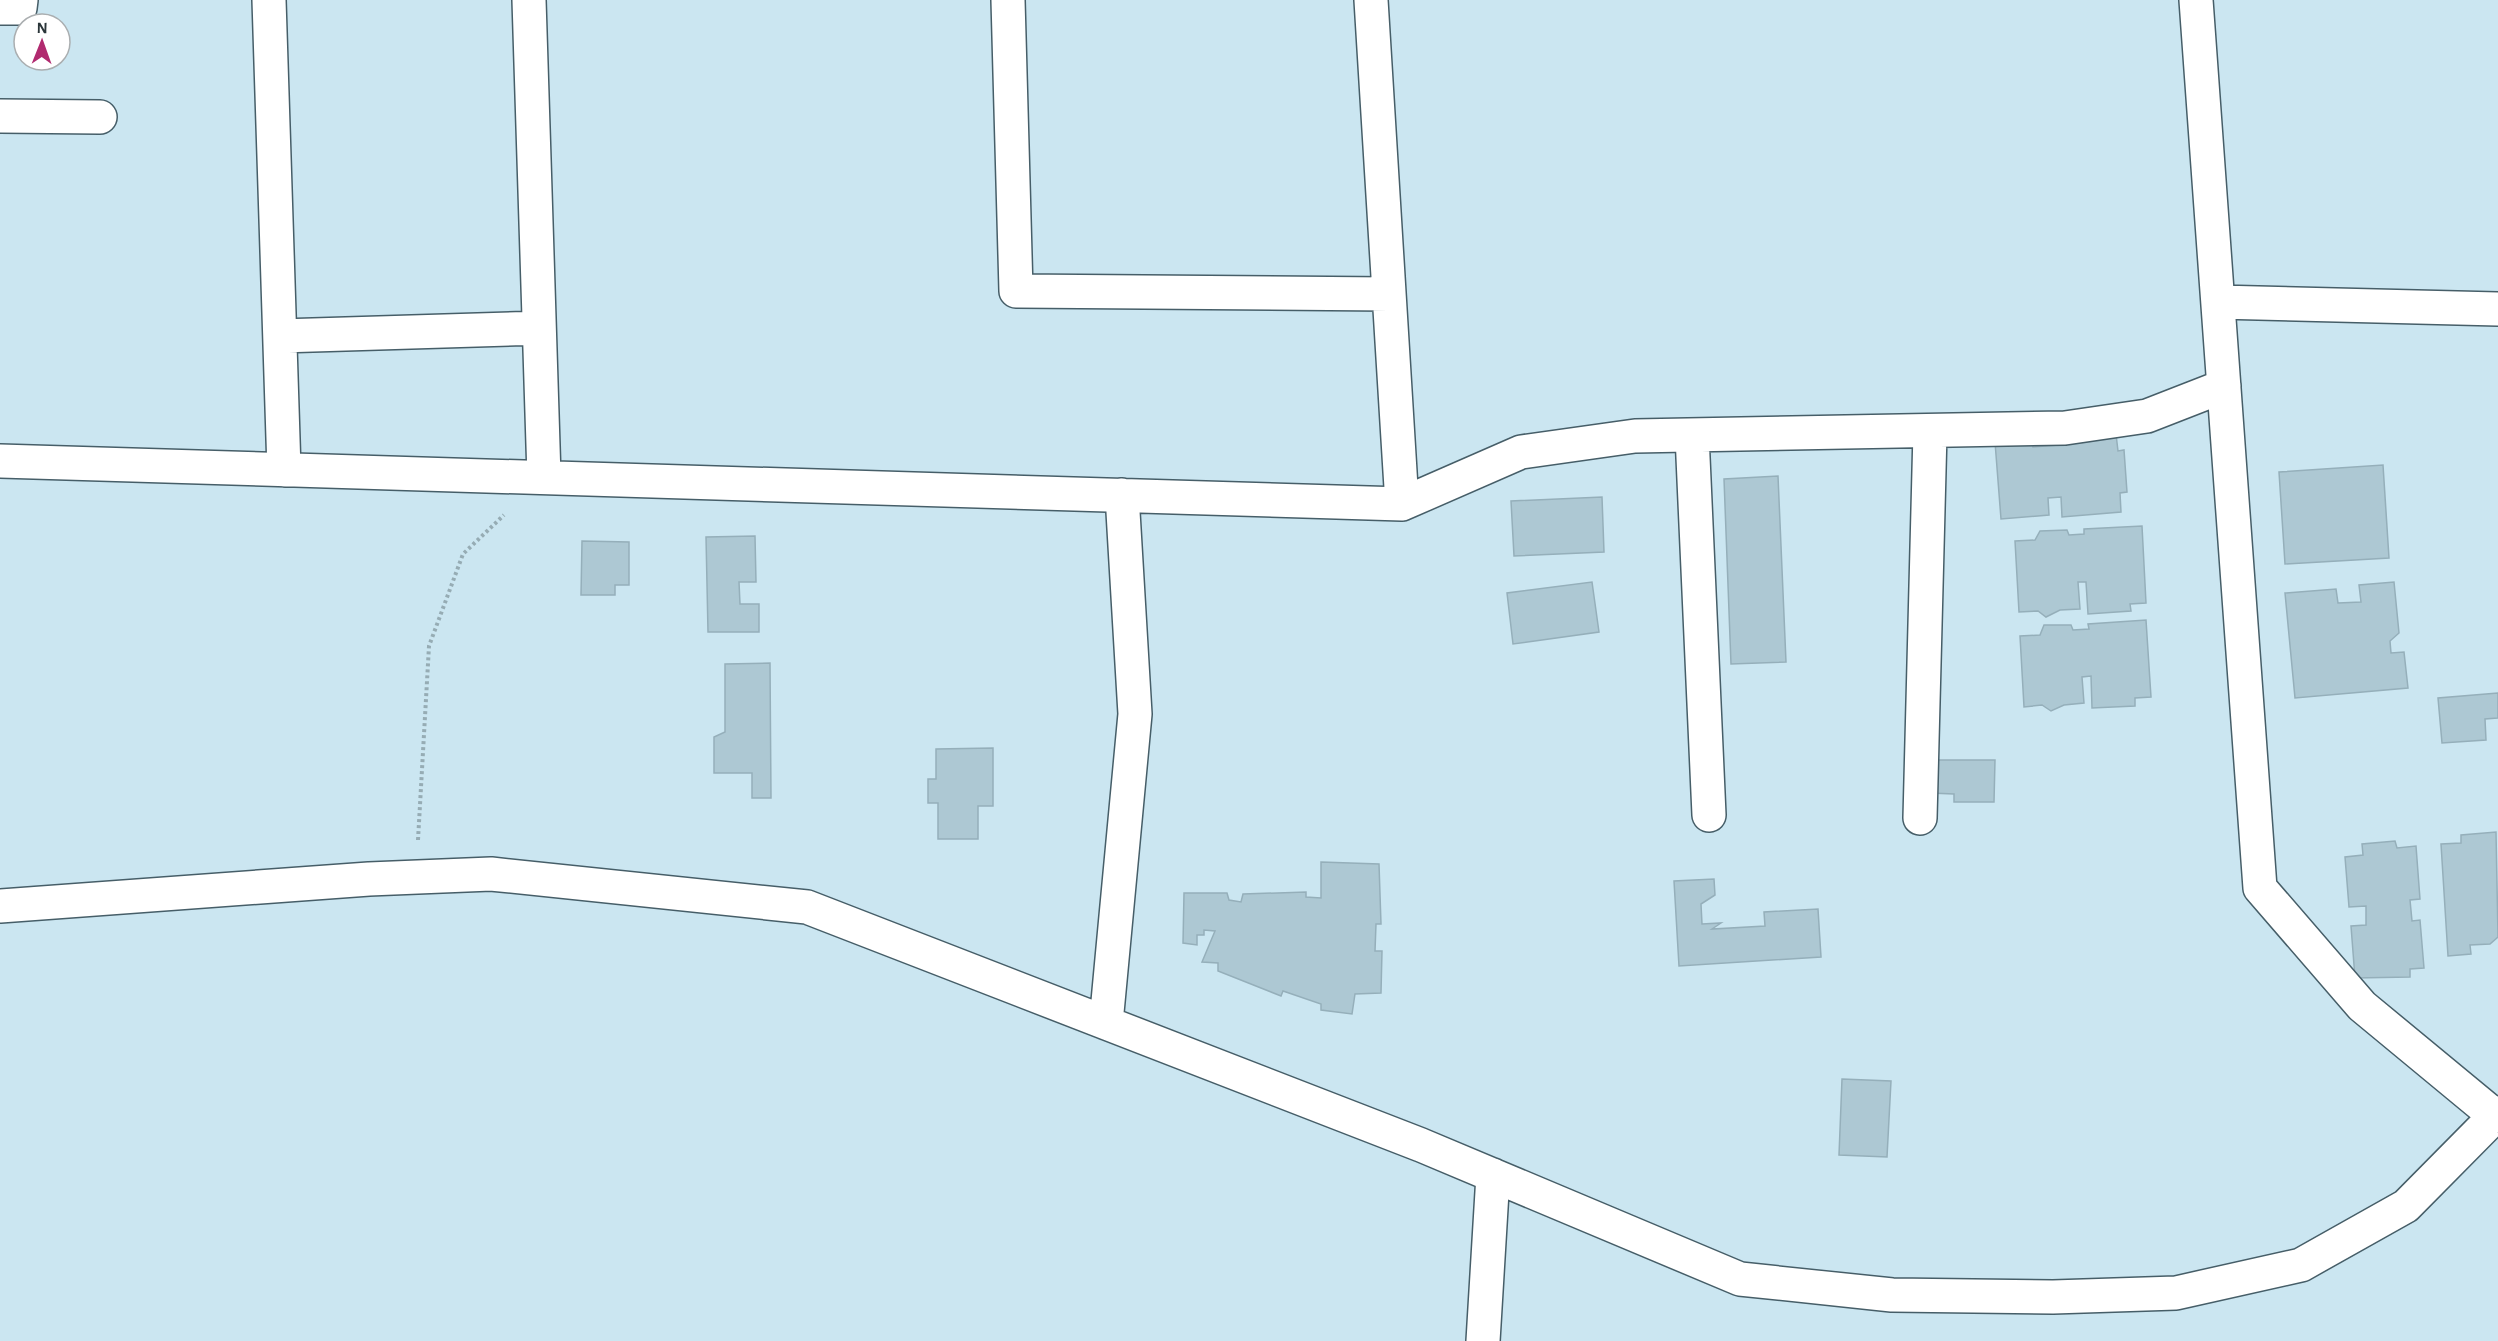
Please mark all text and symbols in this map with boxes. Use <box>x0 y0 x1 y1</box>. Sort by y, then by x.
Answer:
north arrow <box>12 12 72 72</box>
text: N <box>37 20 48 36</box>

